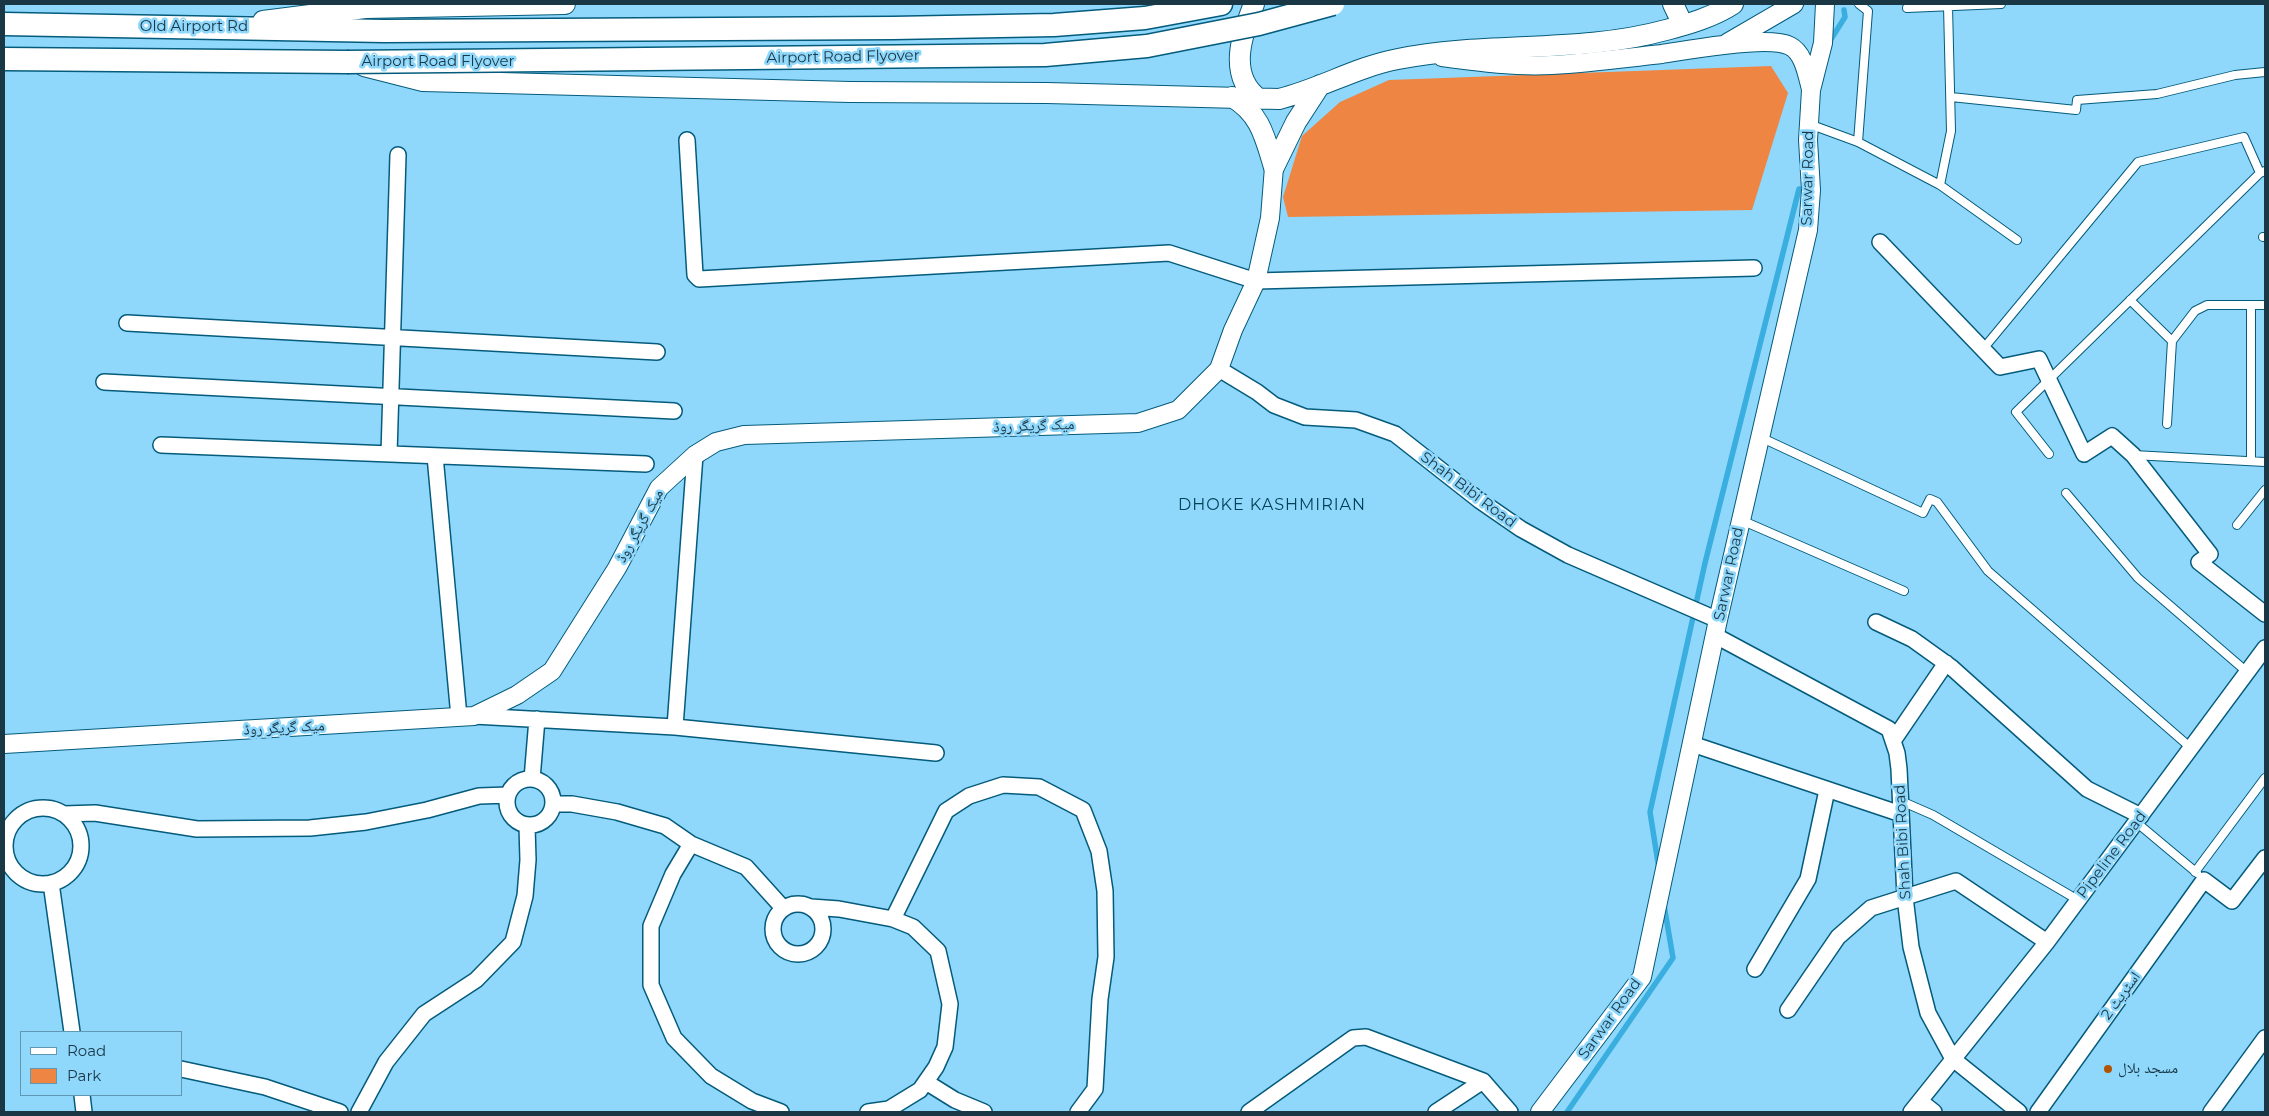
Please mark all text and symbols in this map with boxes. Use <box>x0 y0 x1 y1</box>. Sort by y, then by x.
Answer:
street label: Old Airport Rd <box>140 18 248 36</box>
street label: Airport Road Flyover <box>766 47 920 67</box>
street label: Airport Road Flyover <box>361 53 515 71</box>
street label: Sarwar Road <box>1798 130 1818 226</box>
street label: میک گریگر روڈ <box>993 416 1075 436</box>
street label: Shah Bibi Road <box>1417 448 1519 532</box>
street label: میک گریگر روڈ <box>612 486 668 566</box>
district label: DHOKE KASHMIRIAN <box>1176 495 1368 515</box>
street label: Sarwar Road <box>1710 526 1748 622</box>
street label: میک گریگر روڈ <box>243 717 325 739</box>
street label: Shah Bibi Road <box>1891 784 1915 900</box>
street label: Pipeline Road <box>2073 808 2151 902</box>
street label: اسٹریٹ 2 <box>2098 969 2144 1023</box>
street label: Sarwar Road <box>1575 975 1645 1063</box>
legend <box>20 1031 182 1096</box>
text: Road <box>67 1041 106 1060</box>
place label: مسجد بلال <box>2118 1060 2178 1078</box>
marker: مسجد بلال <box>2102 1063 2114 1075</box>
text: Park <box>67 1066 101 1085</box>

